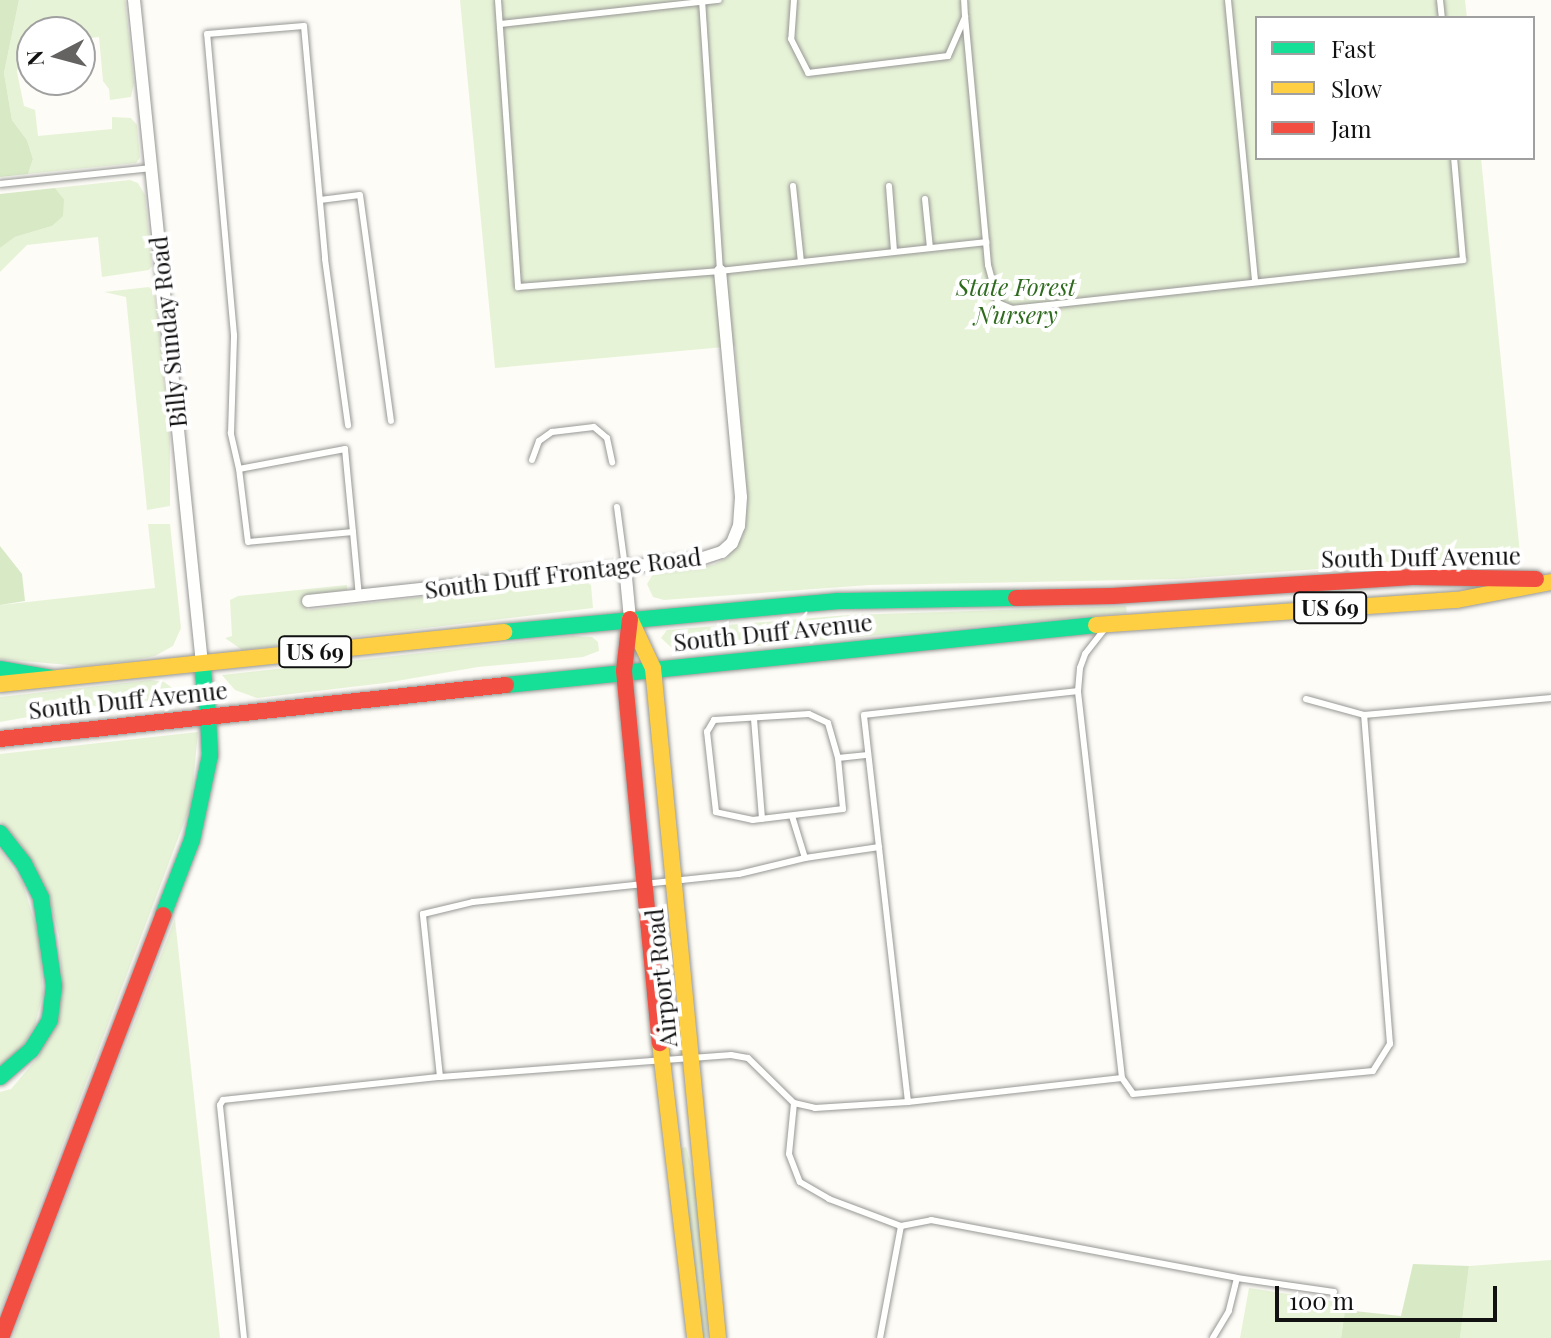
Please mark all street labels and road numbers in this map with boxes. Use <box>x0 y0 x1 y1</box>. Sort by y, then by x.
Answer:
street label: Billy Sunday Road <box>144 234 192 430</box>
street label: South Duff Avenue <box>1320 541 1522 573</box>
street label: South Duff Frontage Road <box>423 542 703 604</box>
road number: US 69 <box>1292 590 1368 626</box>
street label: South Duff Avenue <box>672 607 874 657</box>
road number: US 69 <box>277 634 353 670</box>
street label: South Duff Avenue <box>27 675 229 725</box>
street label: Airport Road <box>639 907 683 1049</box>

